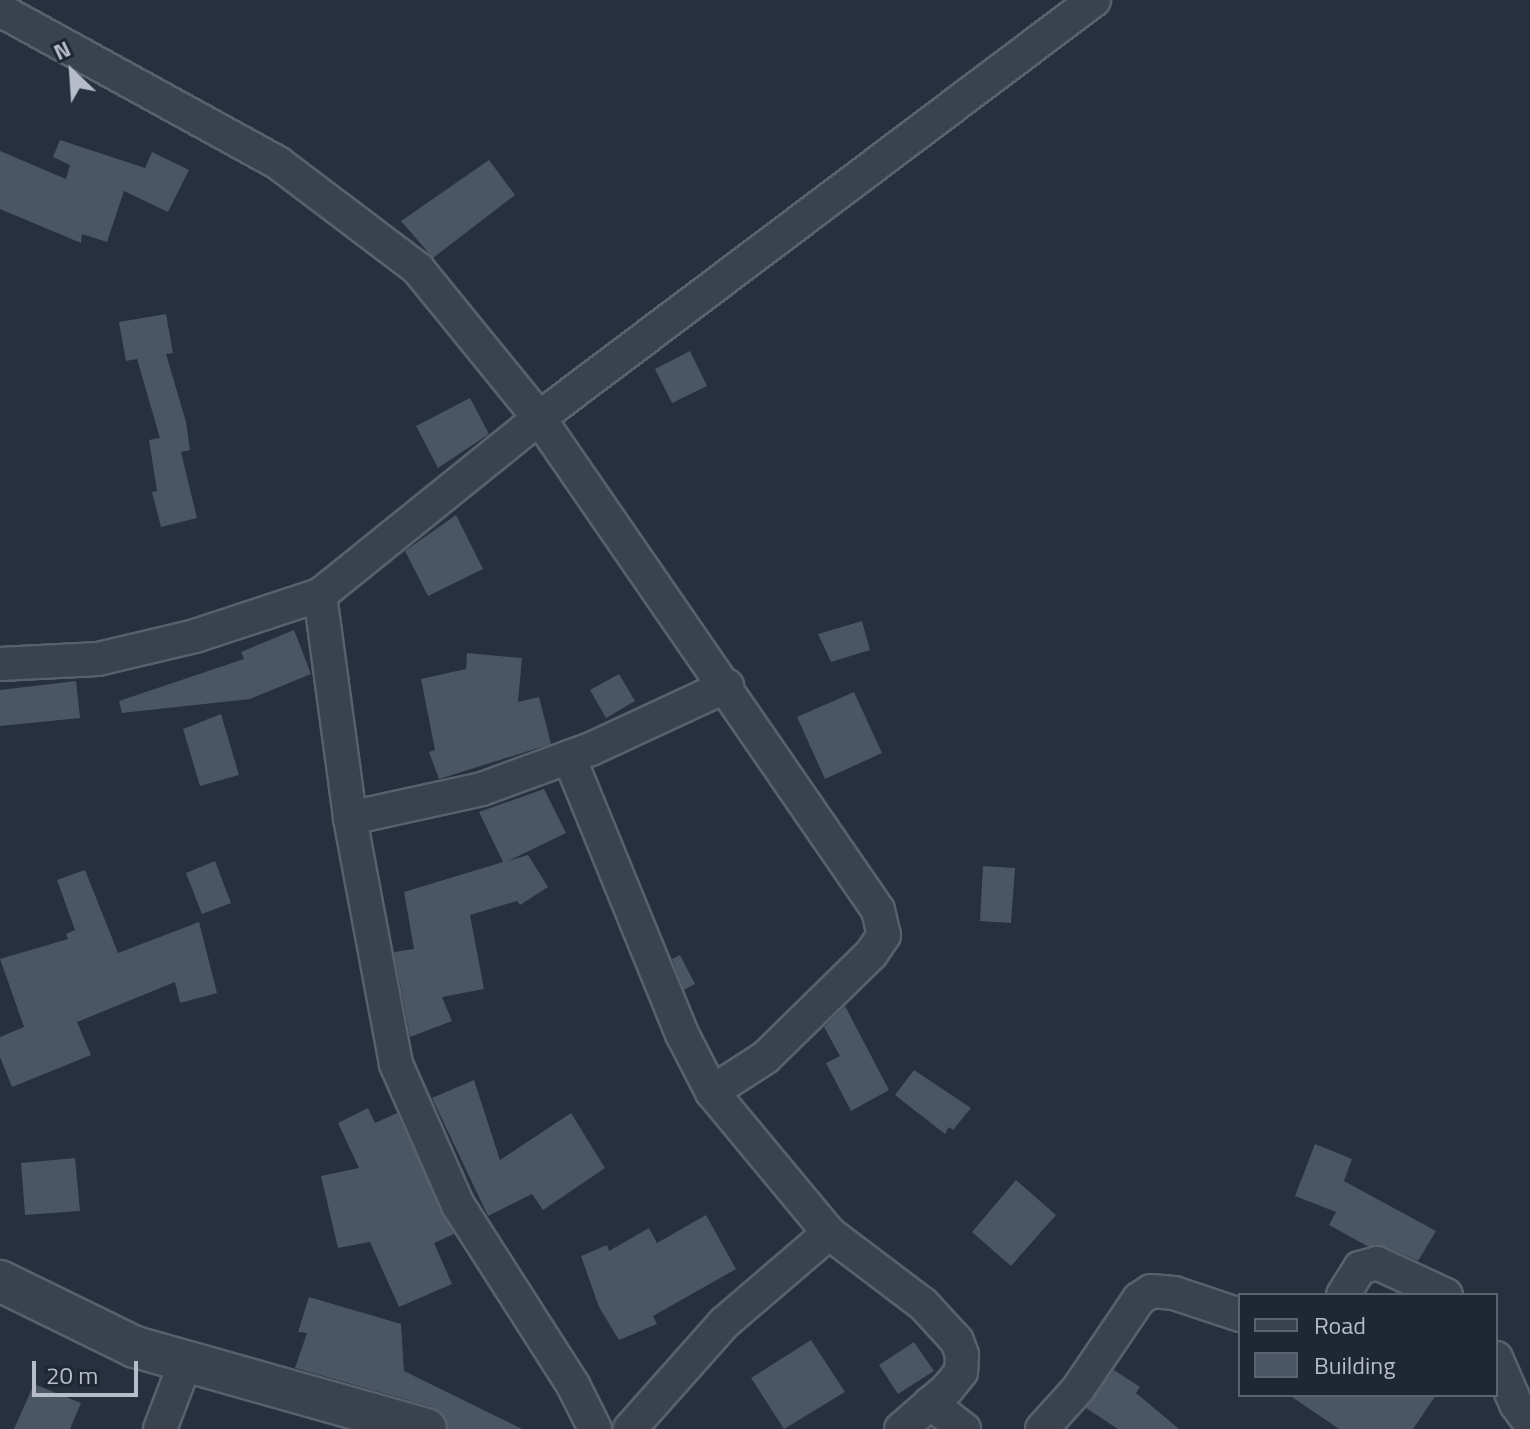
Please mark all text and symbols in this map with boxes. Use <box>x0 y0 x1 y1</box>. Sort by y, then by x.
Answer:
north arrow <box>32 32 112 112</box>
text: N <box>48 32 76 69</box>
legend <box>1238 1293 1498 1397</box>
text: Road <box>1314 1307 1366 1343</box>
scale bar <box>36 1345 142 1395</box>
text: Building <box>1314 1347 1396 1383</box>
text: 20 m <box>46 1357 98 1393</box>

